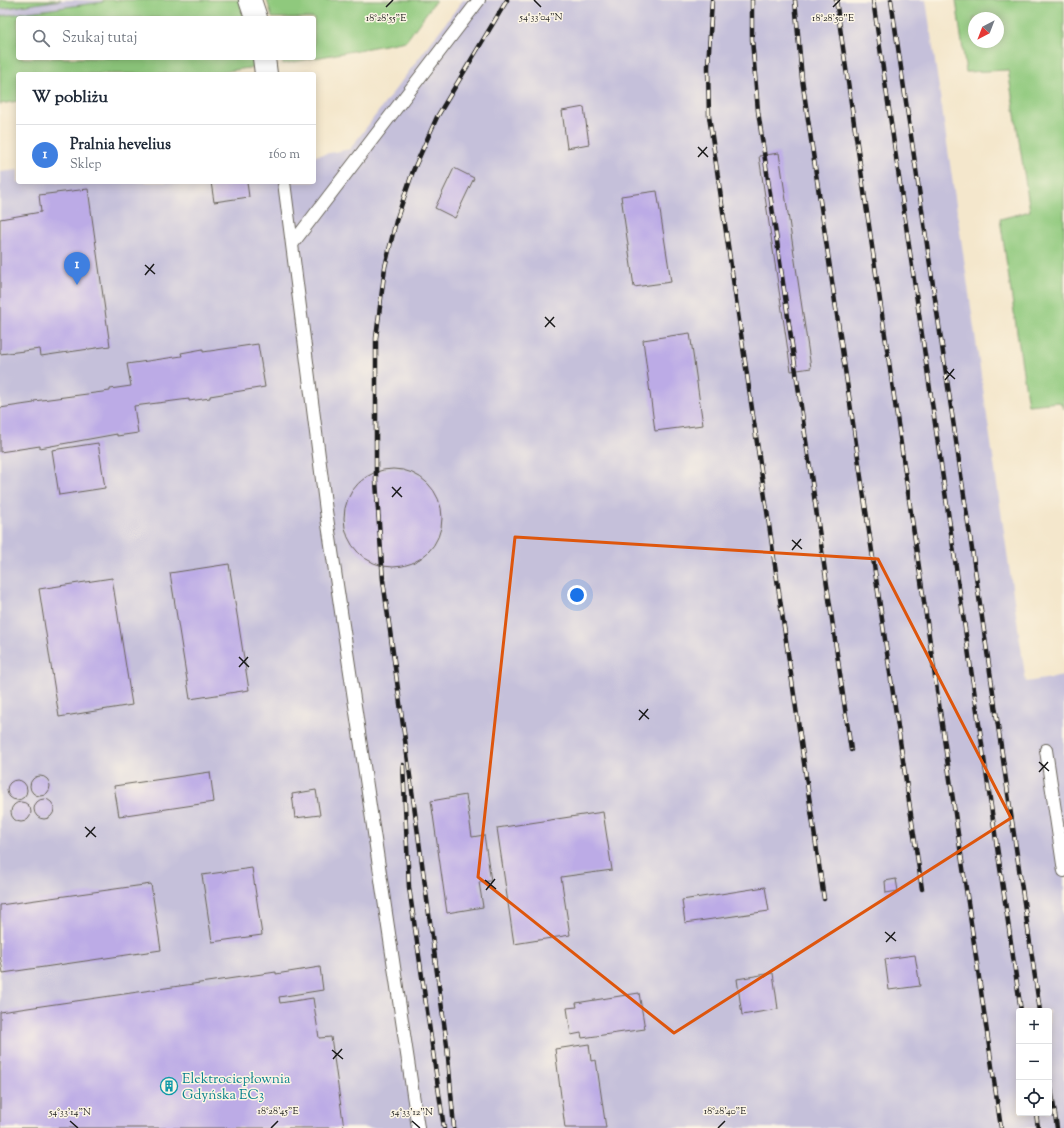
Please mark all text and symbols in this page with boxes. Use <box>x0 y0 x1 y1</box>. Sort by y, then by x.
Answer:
text: 54°33'04"N <box>518 10 563 25</box>
text: 18°28'55"E <box>366 11 406 26</box>
text: 18°28'50"E <box>812 11 854 26</box>
north arrow <box>968 12 1004 48</box>
search box <box>16 16 316 60</box>
icon: search <box>30 27 52 49</box>
text: Szukaj tutaj <box>62 28 137 49</box>
text: W pobliżu <box>32 86 108 110</box>
text: Pralnia hevelius <box>70 135 171 156</box>
text: 1 <box>43 146 47 164</box>
text: 160 m <box>269 146 300 164</box>
text: Sklep <box>70 156 102 174</box>
pin: 1 <box>64 252 90 285</box>
your location <box>567 585 587 605</box>
map controls <box>1016 1008 1052 1116</box>
button: + <box>1016 1008 1052 1044</box>
button: − <box>1016 1044 1052 1080</box>
place label: Elektrociepłownia Gdyńska EC3 <box>182 1070 291 1106</box>
building icon: Elektrociepłownia Gdyńska EC3 <box>159 1076 179 1096</box>
button: locate <box>1016 1080 1052 1116</box>
text: 18°28'45"E <box>257 1104 299 1119</box>
text: 18°28'40"E <box>704 1104 746 1119</box>
text: 54°33'14"N <box>48 1105 91 1120</box>
text: 54°33'12"N <box>390 1105 433 1120</box>

